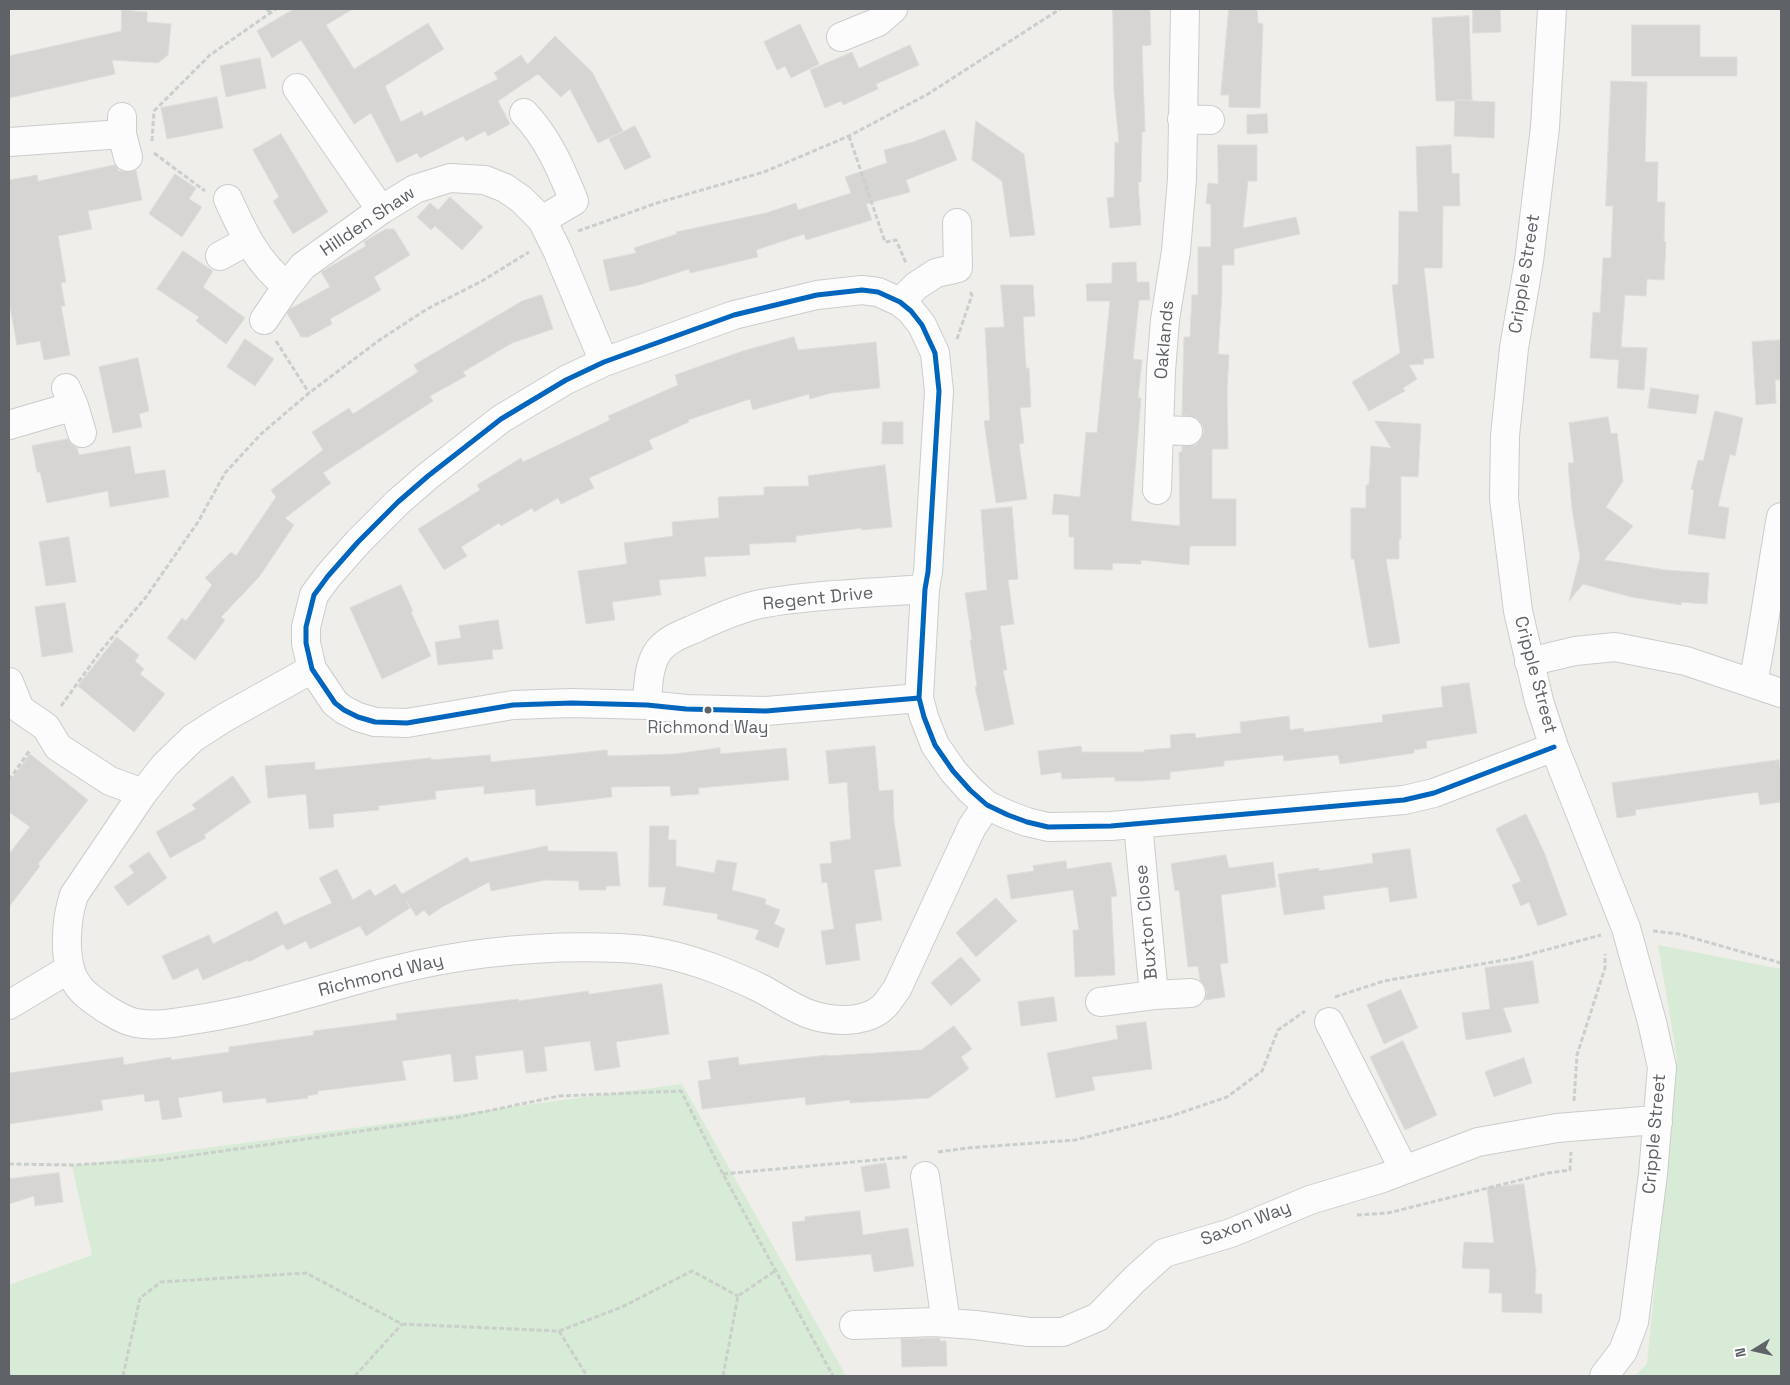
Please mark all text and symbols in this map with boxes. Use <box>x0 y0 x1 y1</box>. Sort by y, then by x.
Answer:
street label: Hillden Shaw <box>317 182 419 262</box>
street label: Cripple Street <box>1505 213 1545 335</box>
street label: Oaklands <box>1151 300 1179 380</box>
street label: Regent Drive <box>762 582 874 616</box>
street label: Cripple Street <box>1509 614 1561 736</box>
marker: Richmond Way <box>703 705 713 715</box>
place label: Richmond Way <box>647 718 769 738</box>
street label: Buxton Close <box>1131 863 1163 981</box>
street label: Richmond Way <box>316 950 446 1002</box>
street label: Cripple Street <box>1639 1073 1671 1195</box>
street label: Saxon Way <box>1198 1197 1294 1251</box>
north arrow <box>1730 1325 1780 1375</box>
text: N <box>1731 1346 1750 1359</box>

